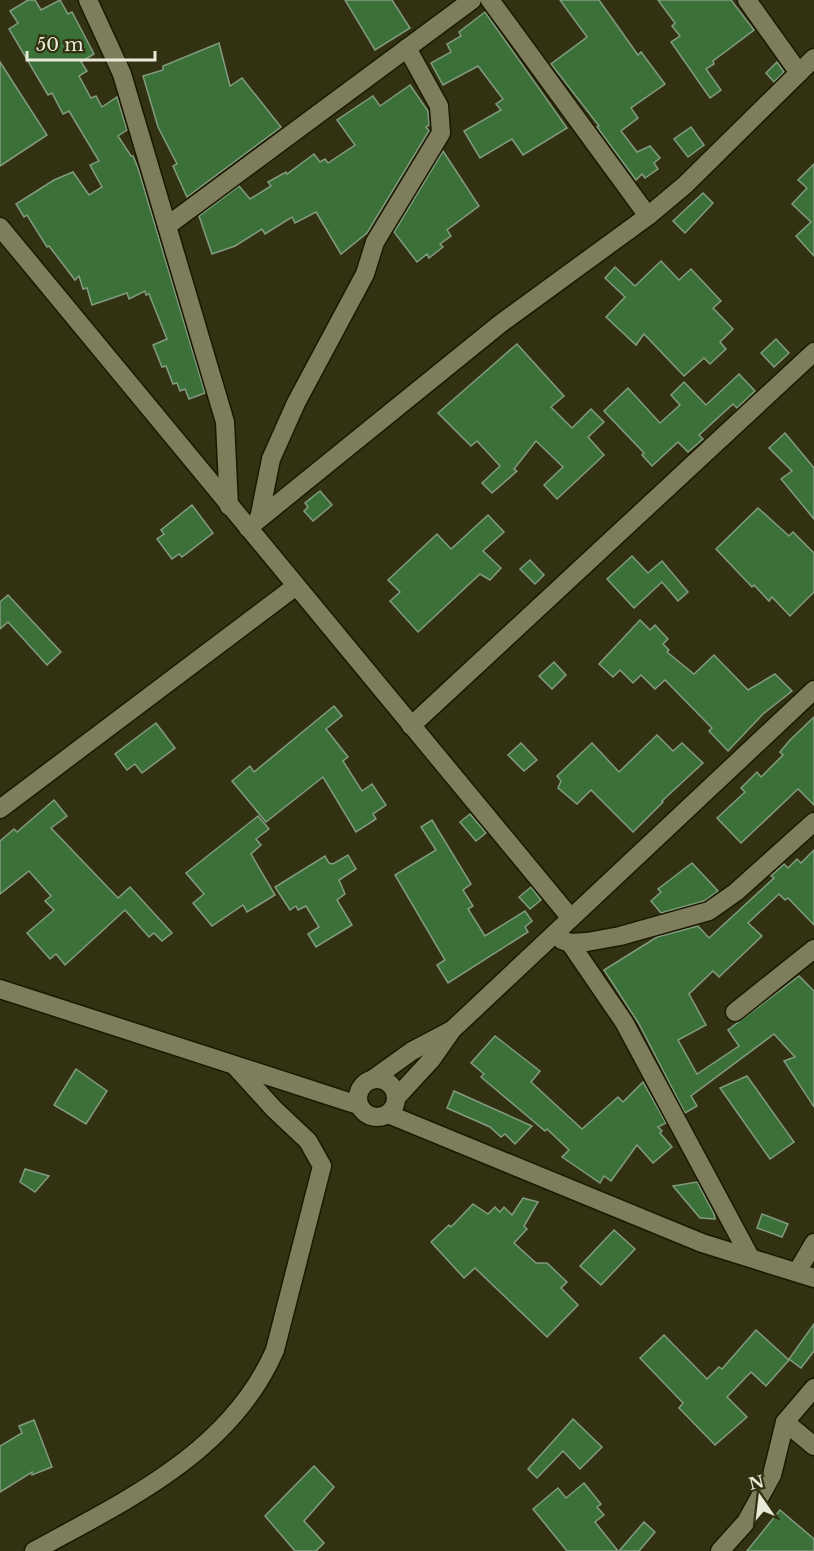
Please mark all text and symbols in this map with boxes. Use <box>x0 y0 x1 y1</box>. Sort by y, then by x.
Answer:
scale bar <box>27 24 154 62</box>
text: 50 m <box>36 34 84 56</box>
north arrow <box>730 1467 790 1527</box>
text: N <box>747 1471 766 1494</box>

